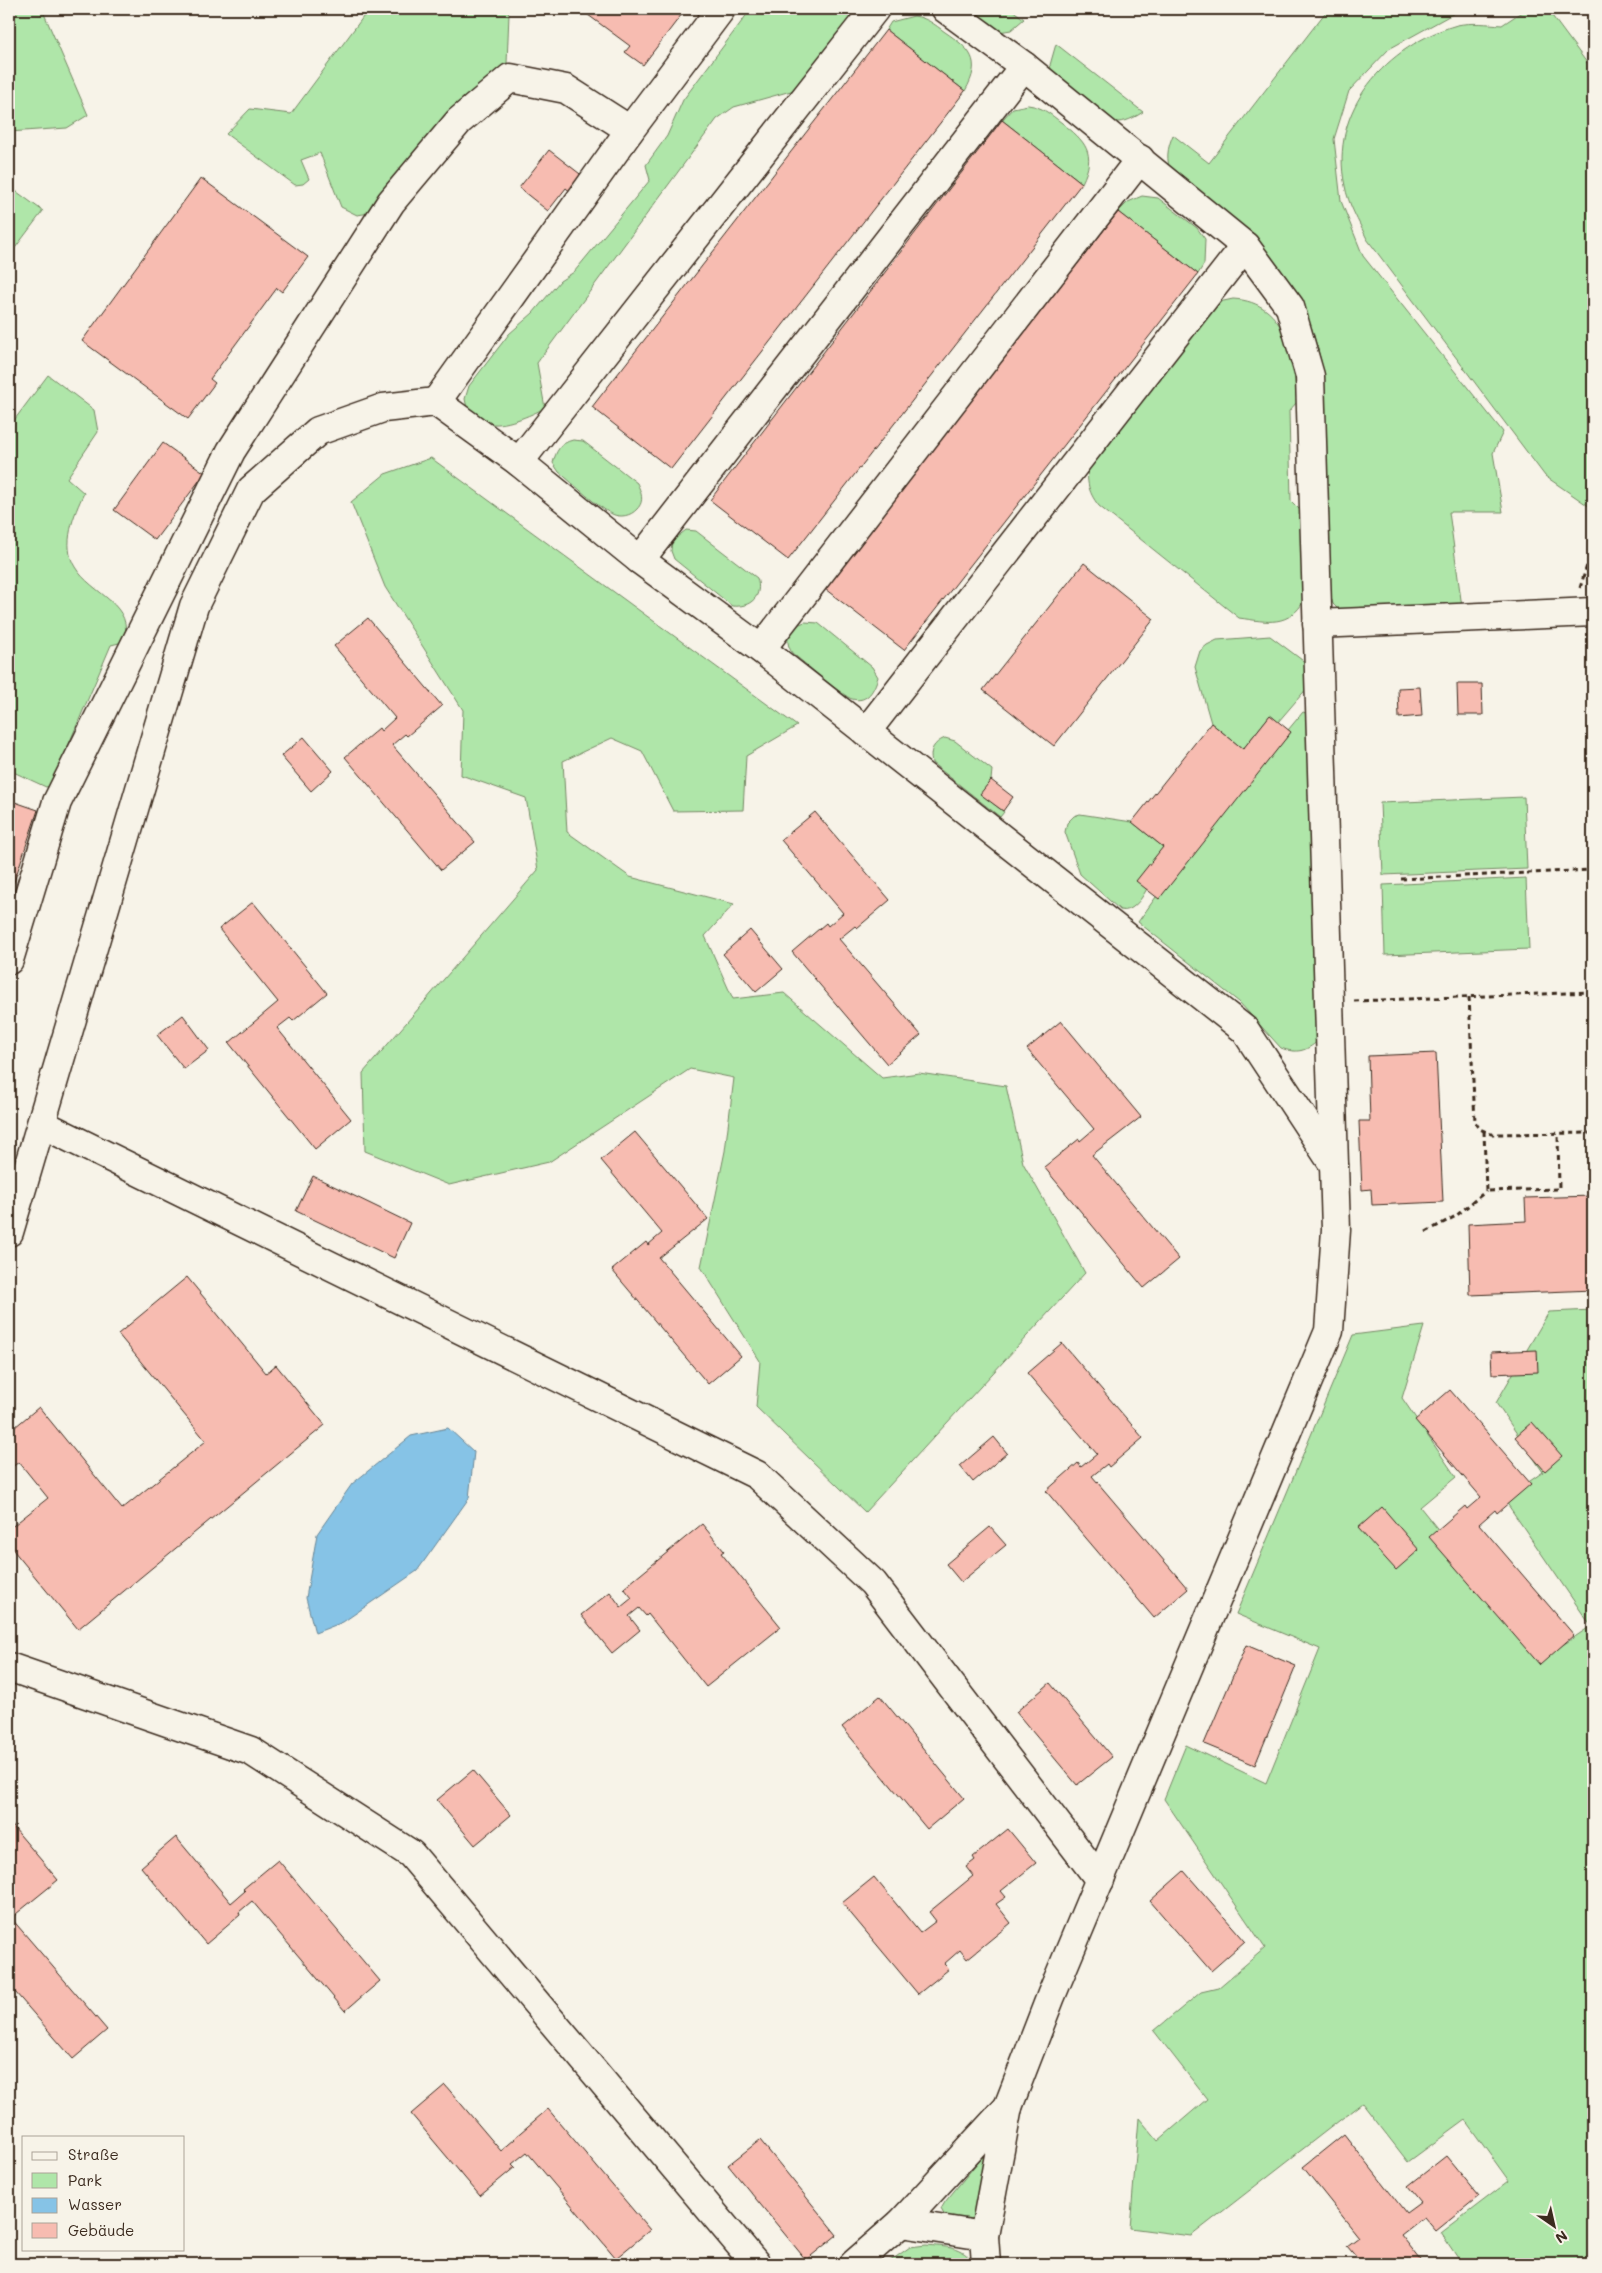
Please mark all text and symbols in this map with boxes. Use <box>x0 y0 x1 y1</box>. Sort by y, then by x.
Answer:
legend <box>22 2136 185 2250</box>
text: Straße <box>68 2144 119 2164</box>
text: Park <box>68 2170 102 2190</box>
text: Wasser <box>68 2194 122 2214</box>
north arrow <box>1530 2200 1580 2250</box>
text: Gebäude <box>68 2220 134 2240</box>
text: N <box>1552 2226 1571 2248</box>

